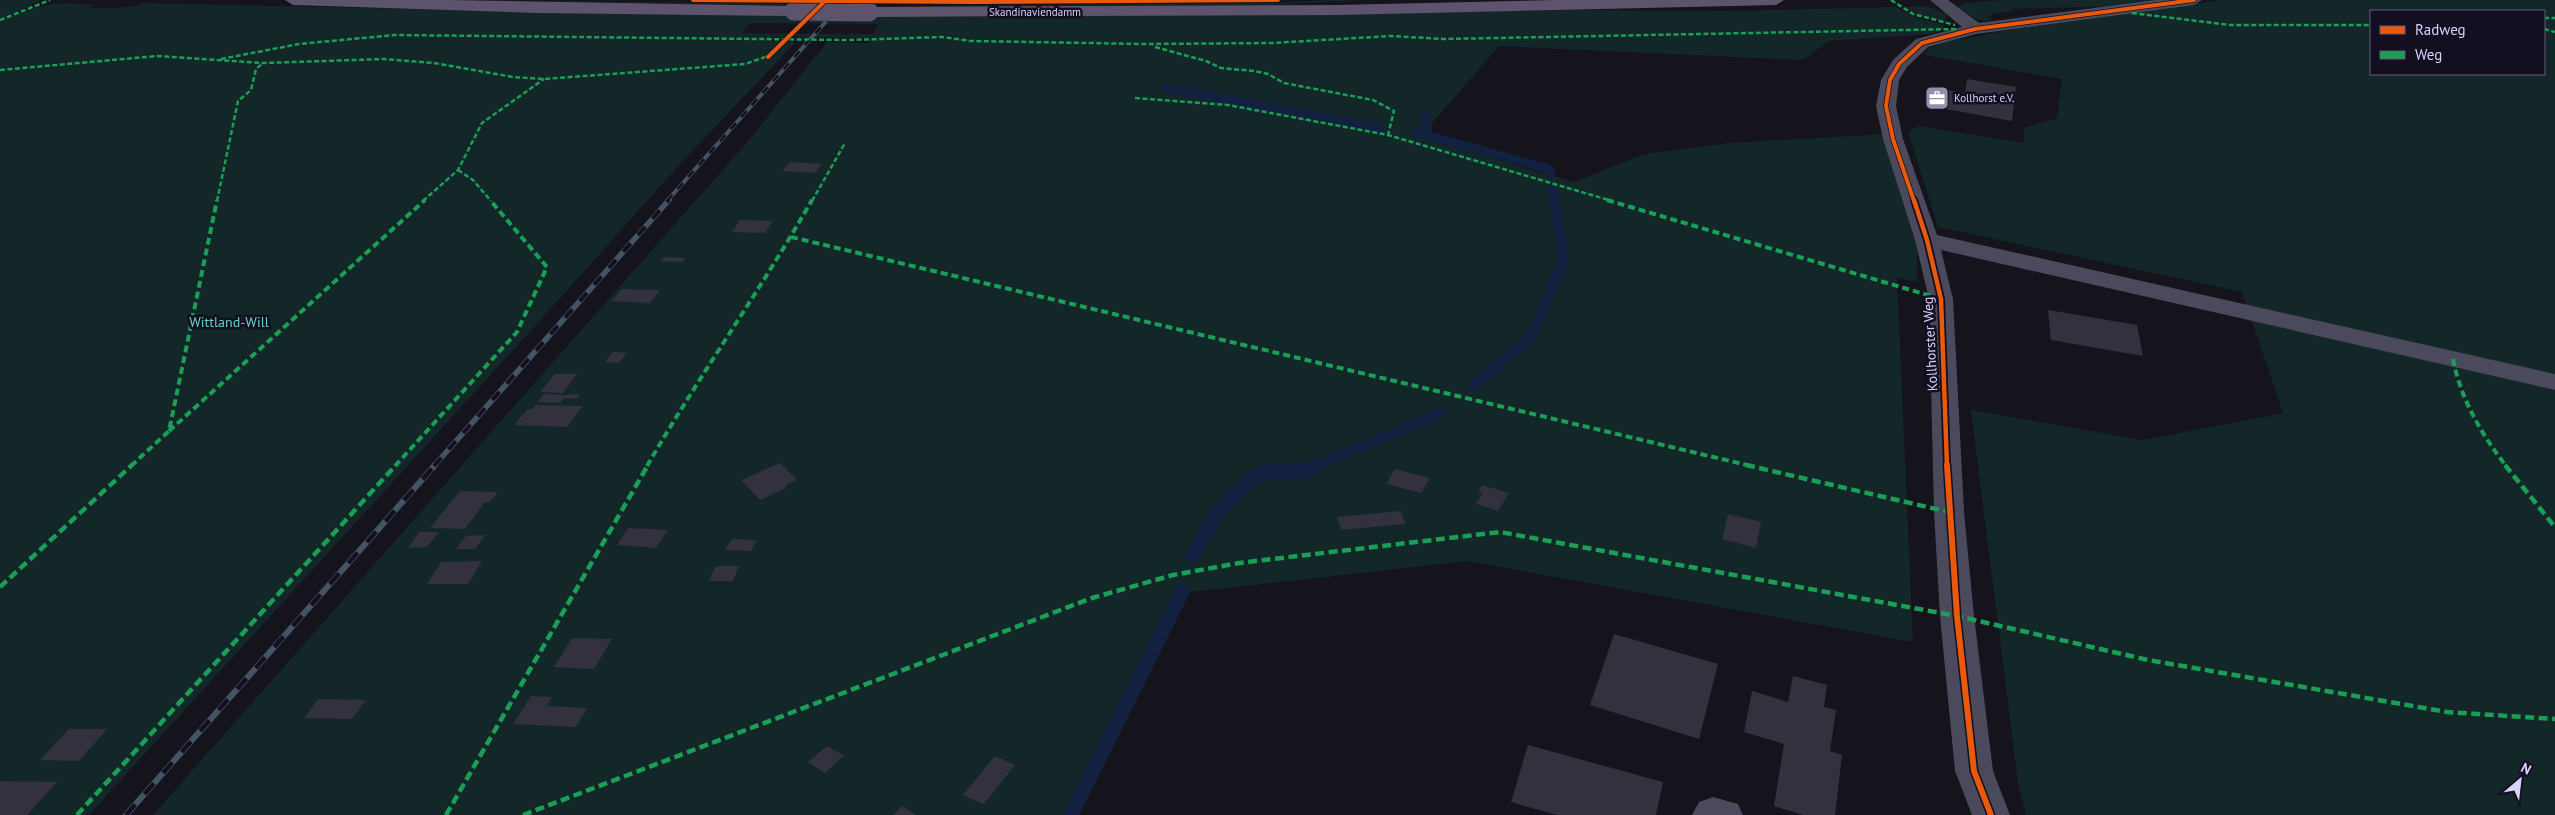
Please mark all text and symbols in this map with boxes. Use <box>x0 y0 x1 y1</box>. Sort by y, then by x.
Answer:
street label: Skandinaviendamm <box>989 5 1081 19</box>
legend <box>2370 10 2545 75</box>
text: Radweg <box>2415 20 2466 39</box>
text: Weg <box>2415 45 2442 64</box>
office icon: Kollhorst e.V. <box>1924 85 1950 111</box>
place label: Kollhorst e.V. <box>1954 91 2014 105</box>
street label: Kollhorster Weg <box>1919 296 1941 392</box>
park label: Wittland-Will <box>189 313 269 331</box>
north arrow <box>2495 755 2545 805</box>
text: N <box>2518 758 2534 779</box>

